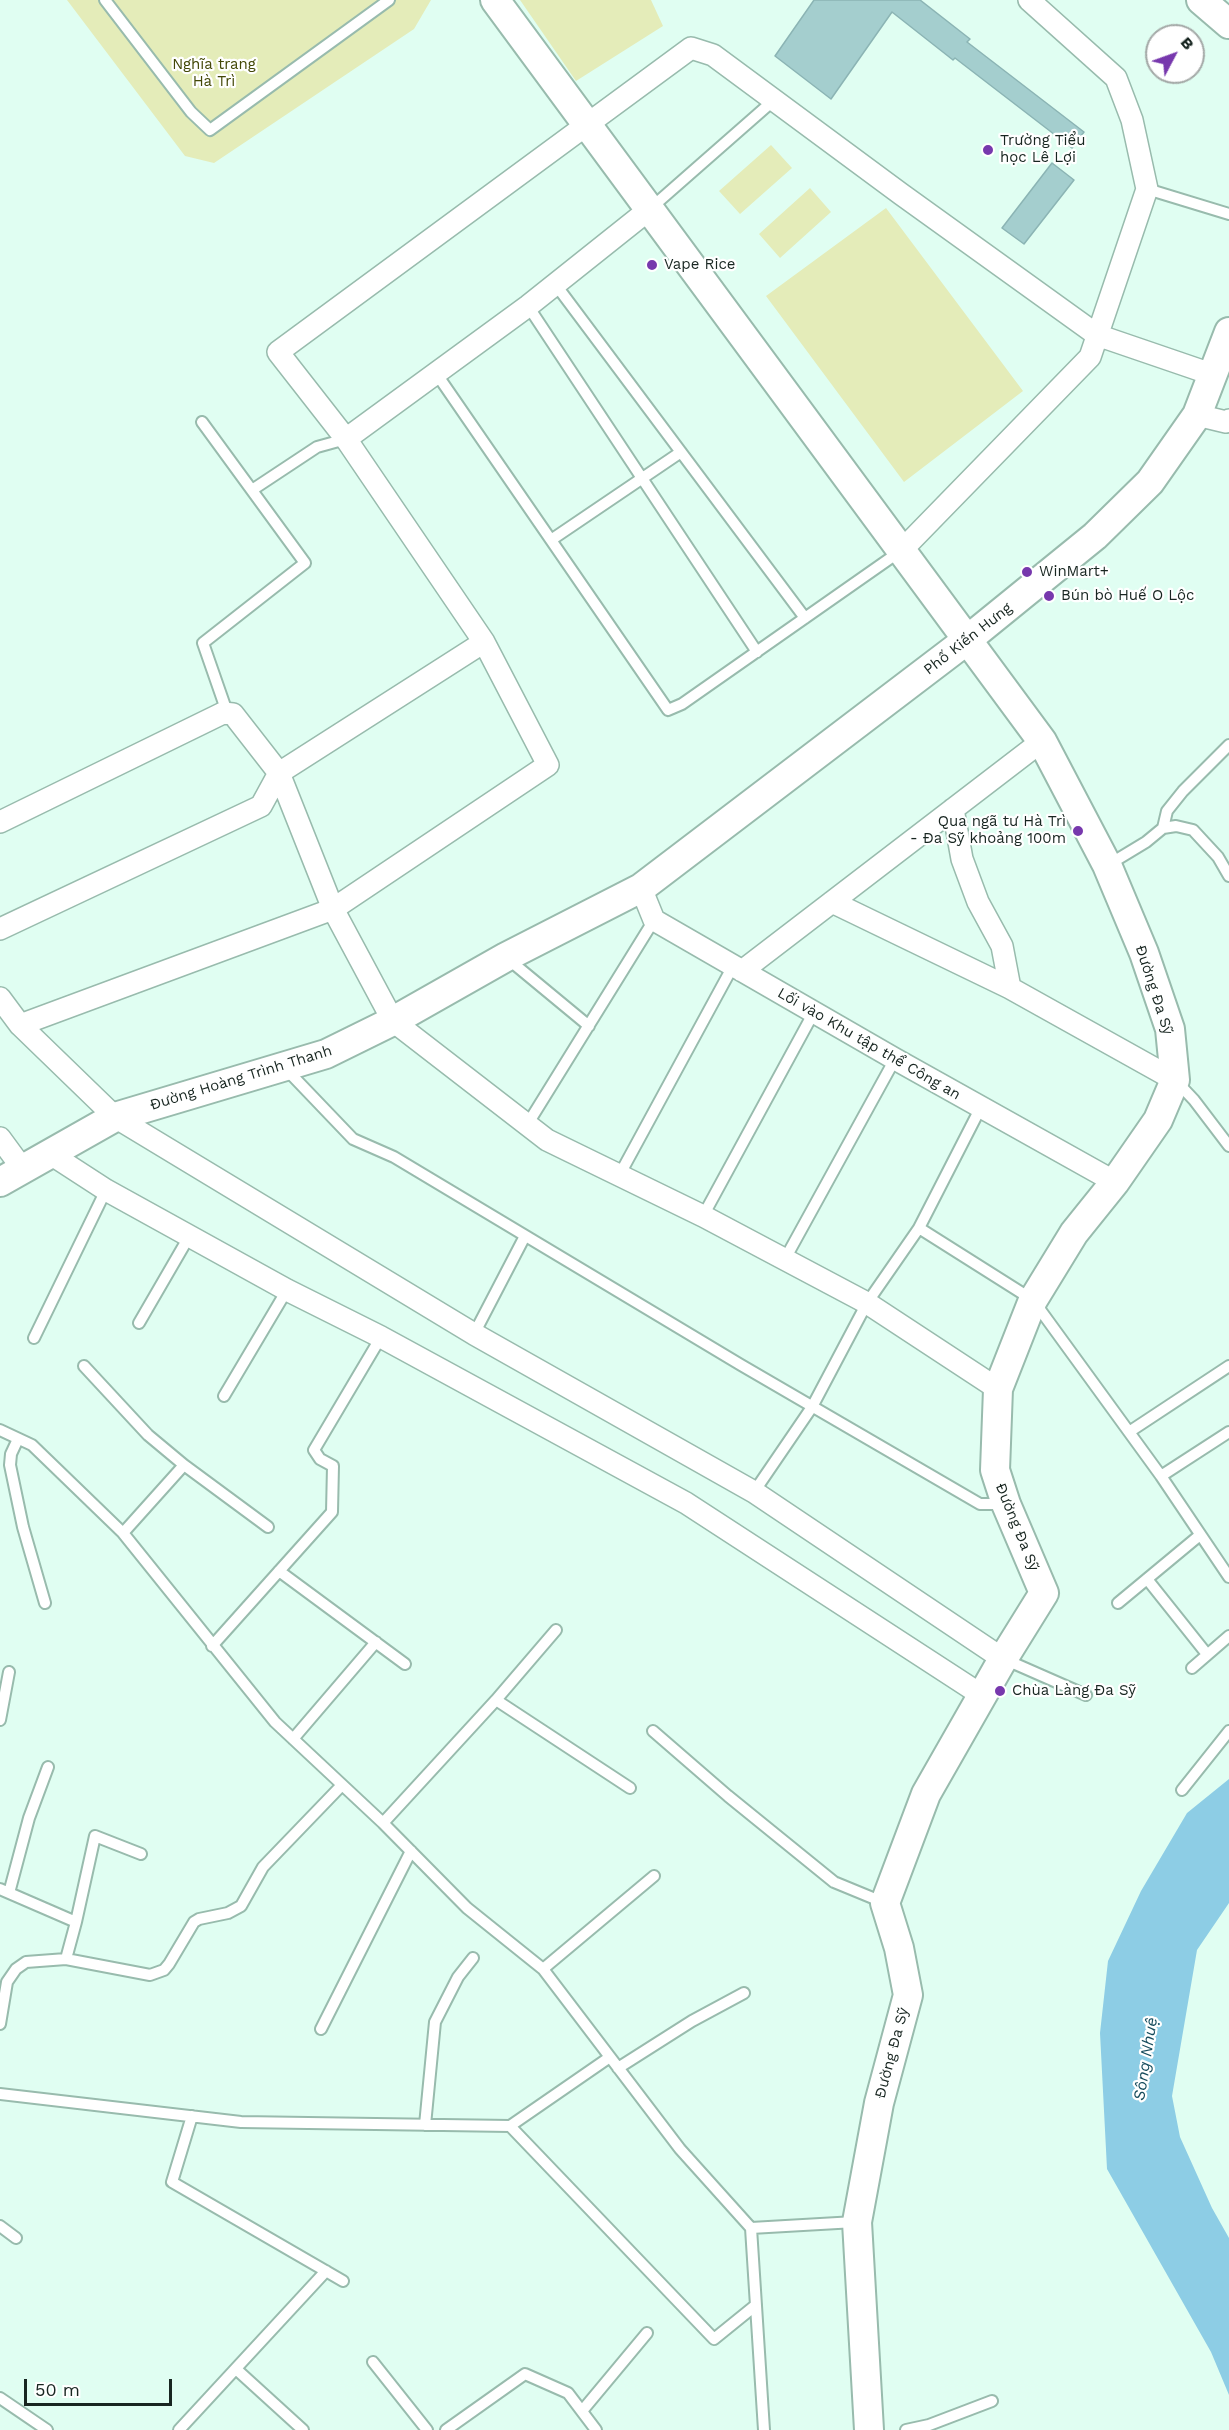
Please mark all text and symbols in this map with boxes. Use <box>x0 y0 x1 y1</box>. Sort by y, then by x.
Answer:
north arrow <box>1145 24 1205 84</box>
text: B <box>1177 33 1198 54</box>
park label: Nghĩa trang Hà Trì <box>172 56 256 91</box>
place label: Trường Tiểu học Lê Lợi <box>1000 132 1085 167</box>
marker: Trường Tiểu học Lê Lợi <box>981 143 995 157</box>
place label: Vape Rice <box>664 256 735 274</box>
marker: Vape Rice <box>645 258 659 272</box>
place label: WinMart+ <box>1039 563 1109 581</box>
marker: WinMart+ <box>1020 565 1034 579</box>
place label: Bún bò Huế O Lộc <box>1061 587 1194 605</box>
marker: Bún bò Huế O Lộc <box>1042 589 1056 603</box>
street label: Phố Kiến Hưng <box>920 599 1016 679</box>
place label: Qua ngã tư Hà Trì - Đa Sỹ khoảng 100m <box>910 813 1066 848</box>
marker: Qua ngã tư Hà Trì - Đa Sỹ khoảng 100m <box>1071 824 1085 838</box>
street label: Đường Đa Sỹ <box>1131 943 1177 1037</box>
street label: Lối vào Khu tập thể Công an <box>774 984 964 1104</box>
street label: Đường Hoàng Trình Thanh <box>148 1042 334 1114</box>
street label: Đường Đa Sỹ <box>991 1480 1043 1574</box>
place label: Chùa Làng Đa Sỹ <box>1012 1682 1136 1700</box>
marker: Chùa Làng Đa Sỹ <box>993 1684 1007 1698</box>
street label: Đường Đa Sỹ <box>871 2006 913 2100</box>
water label: Sông Nhuệ <box>1130 2016 1162 2102</box>
scale bar <box>27 2367 176 2405</box>
text: 50 m <box>35 2379 80 2400</box>

